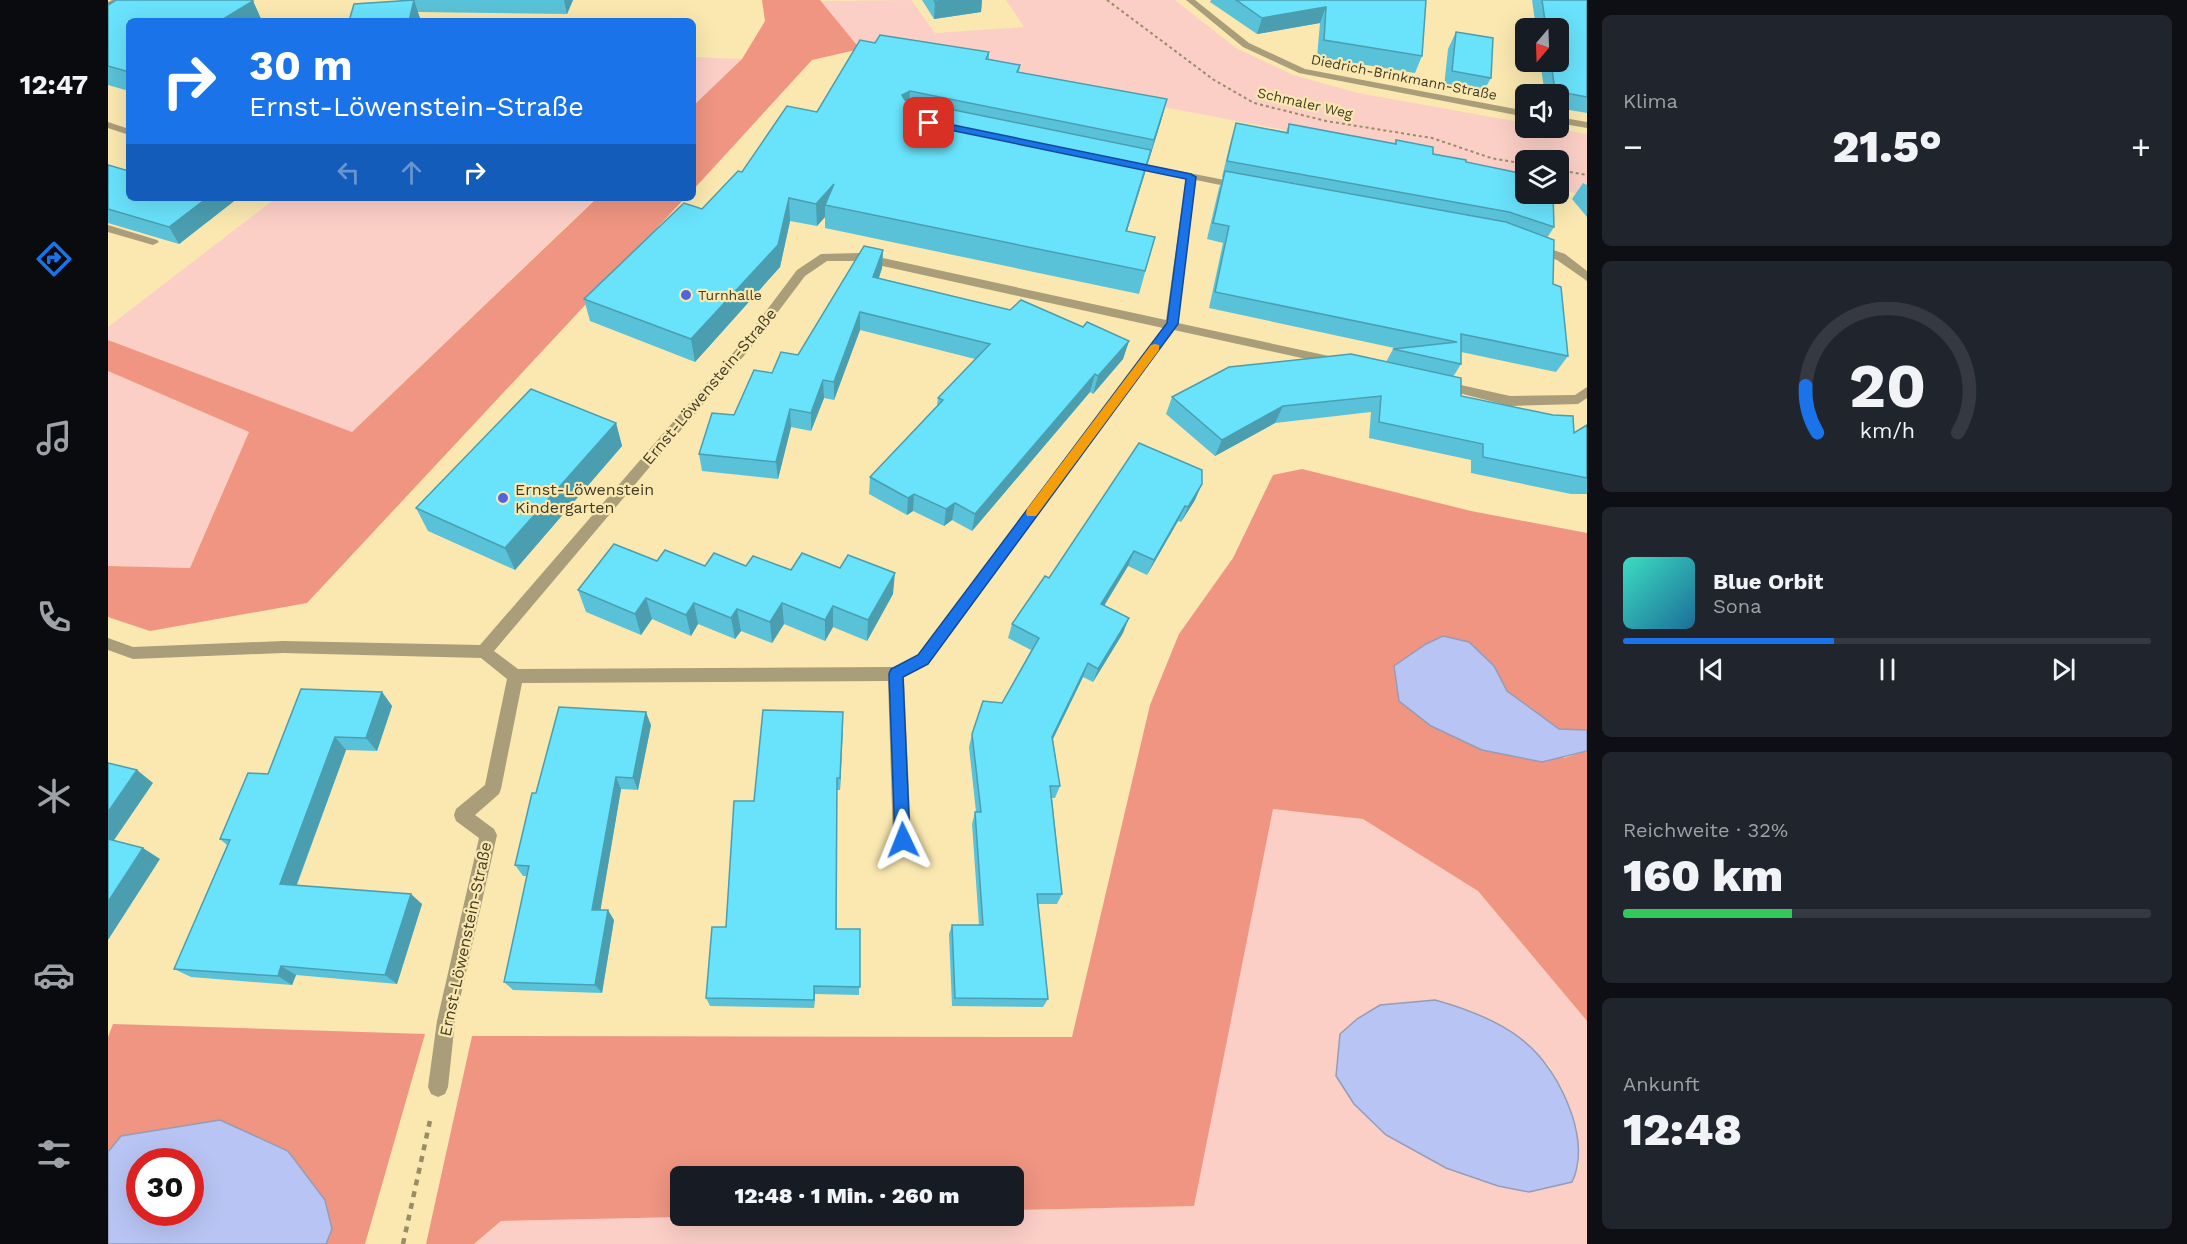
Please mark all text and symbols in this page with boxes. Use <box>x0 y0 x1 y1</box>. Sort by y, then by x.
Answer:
north arrow <box>1515 18 1569 72</box>
map controls <box>1515 18 1569 204</box>
text: 30 m <box>249 41 353 90</box>
icon: right <box>150 42 228 120</box>
street label: Diedrich-Brinkmann-Straße <box>1310 51 1498 103</box>
text: 12:47 <box>20 69 88 101</box>
street label: Schmaler Weg <box>1256 84 1355 122</box>
button: sound <box>1515 84 1569 138</box>
text: Klima <box>1623 89 1678 113</box>
text: Ernst-Löwenstein-Straße <box>249 91 584 123</box>
pin <box>903 97 954 148</box>
icon: arrive <box>912 106 945 139</box>
text: 21.5° <box>1832 120 1942 173</box>
text: − <box>1623 127 1643 166</box>
text: + <box>2131 127 2151 166</box>
button: layers <box>1515 150 1569 204</box>
icon: left <box>332 156 365 189</box>
icon: ahead <box>395 156 428 189</box>
icon: right <box>458 156 491 189</box>
icon: directions <box>33 238 75 280</box>
place label: Turnhalle <box>698 287 762 303</box>
marker: Turnhalle <box>679 288 693 302</box>
street label: Ernst-Löwenstein-Straße <box>638 304 780 468</box>
text: 20 <box>1848 349 1926 422</box>
icon: music <box>33 417 75 459</box>
text: km/h <box>1859 419 1915 444</box>
place label: Ernst-Löwenstein Kindergarten <box>515 480 654 517</box>
marker: Ernst-Löwenstein Kindergarten <box>496 491 510 505</box>
text: Blue Orbit <box>1713 569 1823 594</box>
text: Sona <box>1713 594 1762 618</box>
icon: phone <box>33 596 75 638</box>
icon: previous <box>1695 653 1728 686</box>
icon: pause <box>1871 653 1904 686</box>
icon: next <box>2047 653 2080 686</box>
icon: climate <box>33 775 75 817</box>
position arrow <box>871 808 935 872</box>
text: Reichweite · 32% <box>1623 818 1788 842</box>
street label: Ernst-Löwenstein-Straße <box>436 840 495 1038</box>
text: 160 km <box>1623 849 1783 902</box>
icon: car <box>33 954 75 996</box>
text: Ankunft <box>1623 1072 1700 1096</box>
text: 12:48 <box>1623 1103 1742 1156</box>
icon: filters <box>33 1133 75 1175</box>
speed limit sign: 30 <box>126 1148 204 1226</box>
text: 12:48 · 1 Min. · 260 m <box>735 1183 959 1208</box>

